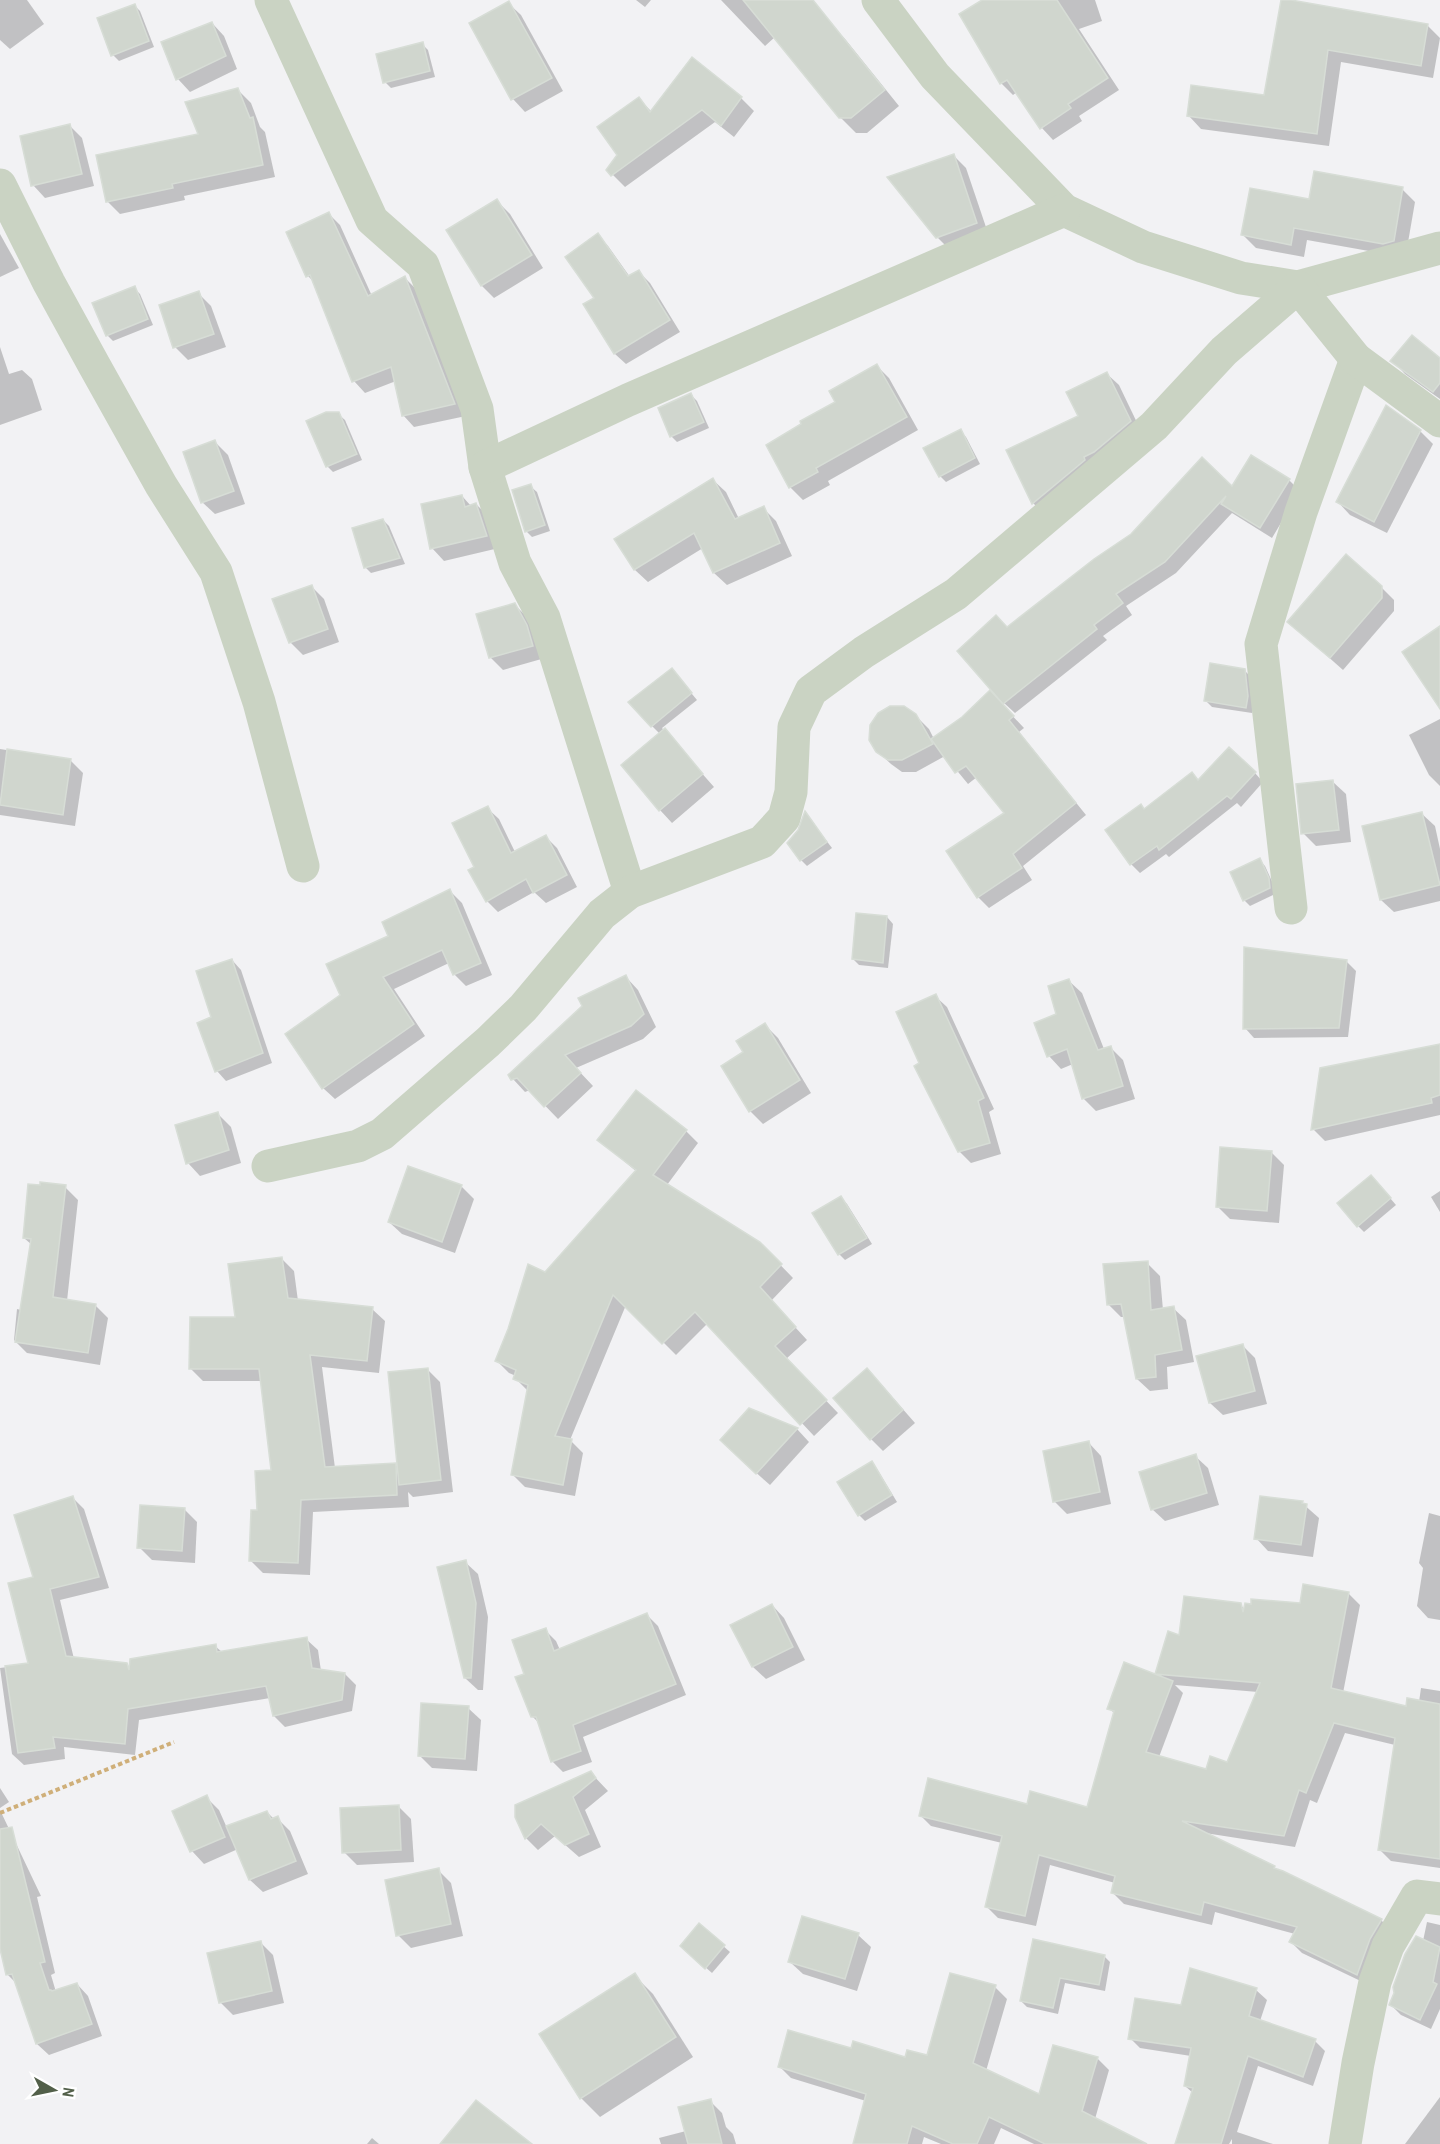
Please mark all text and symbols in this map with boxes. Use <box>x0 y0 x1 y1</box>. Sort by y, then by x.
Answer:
north arrow <box>24 2060 84 2120</box>
text: N <box>57 2086 80 2099</box>

